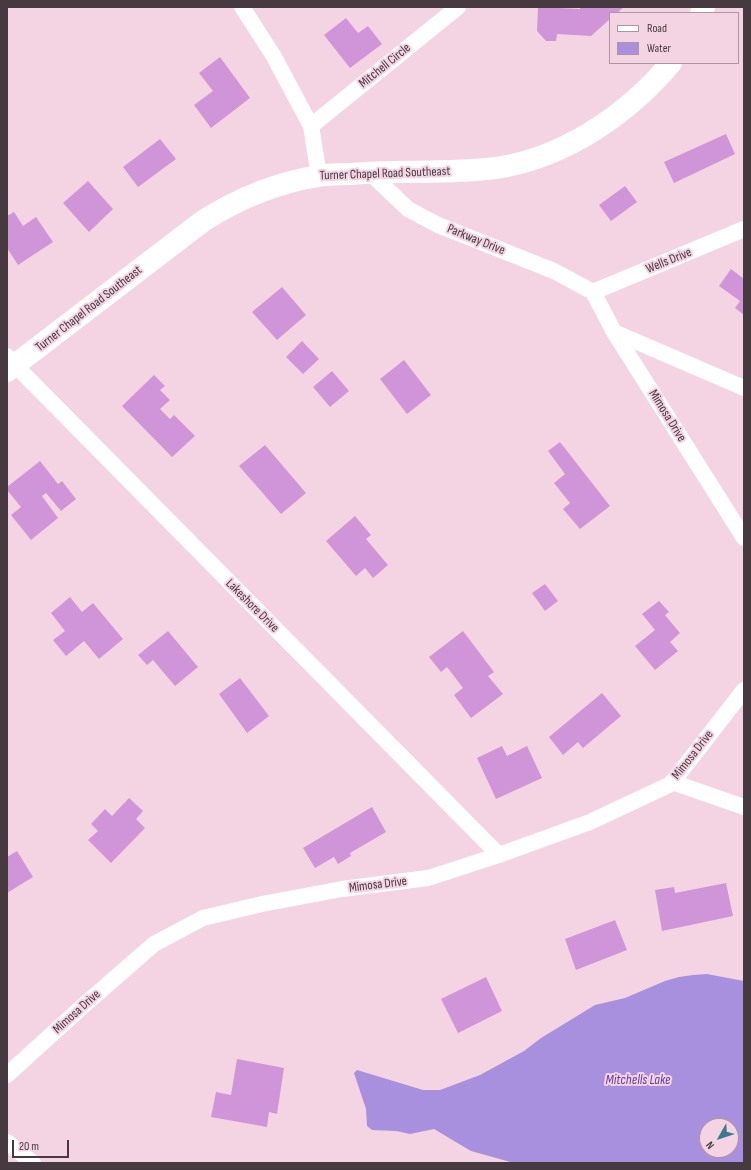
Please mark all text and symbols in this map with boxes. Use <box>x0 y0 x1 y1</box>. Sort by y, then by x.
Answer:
legend <box>609 12 739 64</box>
text: Road <box>647 21 667 36</box>
street label: Mitchell Circle <box>356 40 414 92</box>
text: Water <box>647 41 671 56</box>
street label: Turner Chapel Road Southeast <box>319 164 451 184</box>
street label: Parkway Drive <box>445 221 507 259</box>
street label: Wells Drive <box>644 245 694 277</box>
street label: Turner Chapel Road Southeast <box>33 263 145 355</box>
street label: Mimosa Drive <box>645 387 689 445</box>
street label: Lakeshore Drive <box>222 576 282 636</box>
street label: Mimosa Drive <box>669 727 717 783</box>
street label: Mimosa Drive <box>348 874 408 896</box>
street label: Mimosa Drive <box>50 987 104 1037</box>
water label: Mitchells Lake <box>606 1072 670 1088</box>
north arrow <box>699 1118 739 1158</box>
scale bar <box>14 1132 71 1158</box>
text: 20 m <box>19 1139 39 1154</box>
text: N <box>703 1139 717 1152</box>

